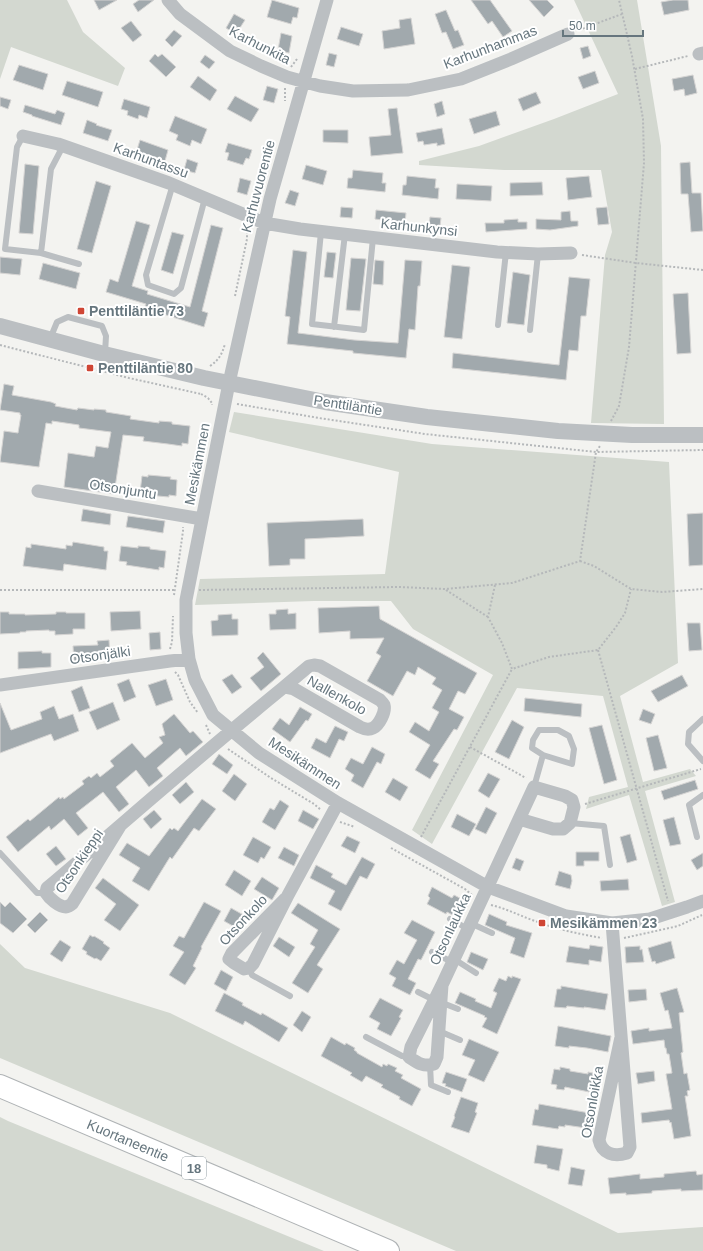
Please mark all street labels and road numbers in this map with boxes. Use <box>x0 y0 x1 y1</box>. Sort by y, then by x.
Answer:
street label: Karhunhammas <box>441 22 539 72</box>
street label: Karhunkita <box>227 23 294 67</box>
street label: Karhuvuorentie <box>238 138 278 234</box>
street label: Karhuntassu <box>111 139 191 181</box>
street label: Karhunkynsi <box>380 215 458 239</box>
street label: Penttiläntie <box>313 392 384 418</box>
street label: Mesikämmen <box>181 422 213 506</box>
street label: Otsonjuntu <box>88 476 158 502</box>
street label: Otsonjälki <box>68 643 132 667</box>
street label: Nallenkolo <box>305 672 370 718</box>
street label: Mesikämmen <box>266 734 344 792</box>
street label: Otsonkieppi <box>52 826 106 896</box>
street label: Otsonlaukka <box>426 890 474 968</box>
street label: Otsonkolo <box>216 891 270 949</box>
street label: Otsonloikka <box>578 1064 606 1139</box>
street label: Kuortaneentie <box>85 1116 171 1165</box>
road number: 18 <box>182 1157 206 1179</box>

